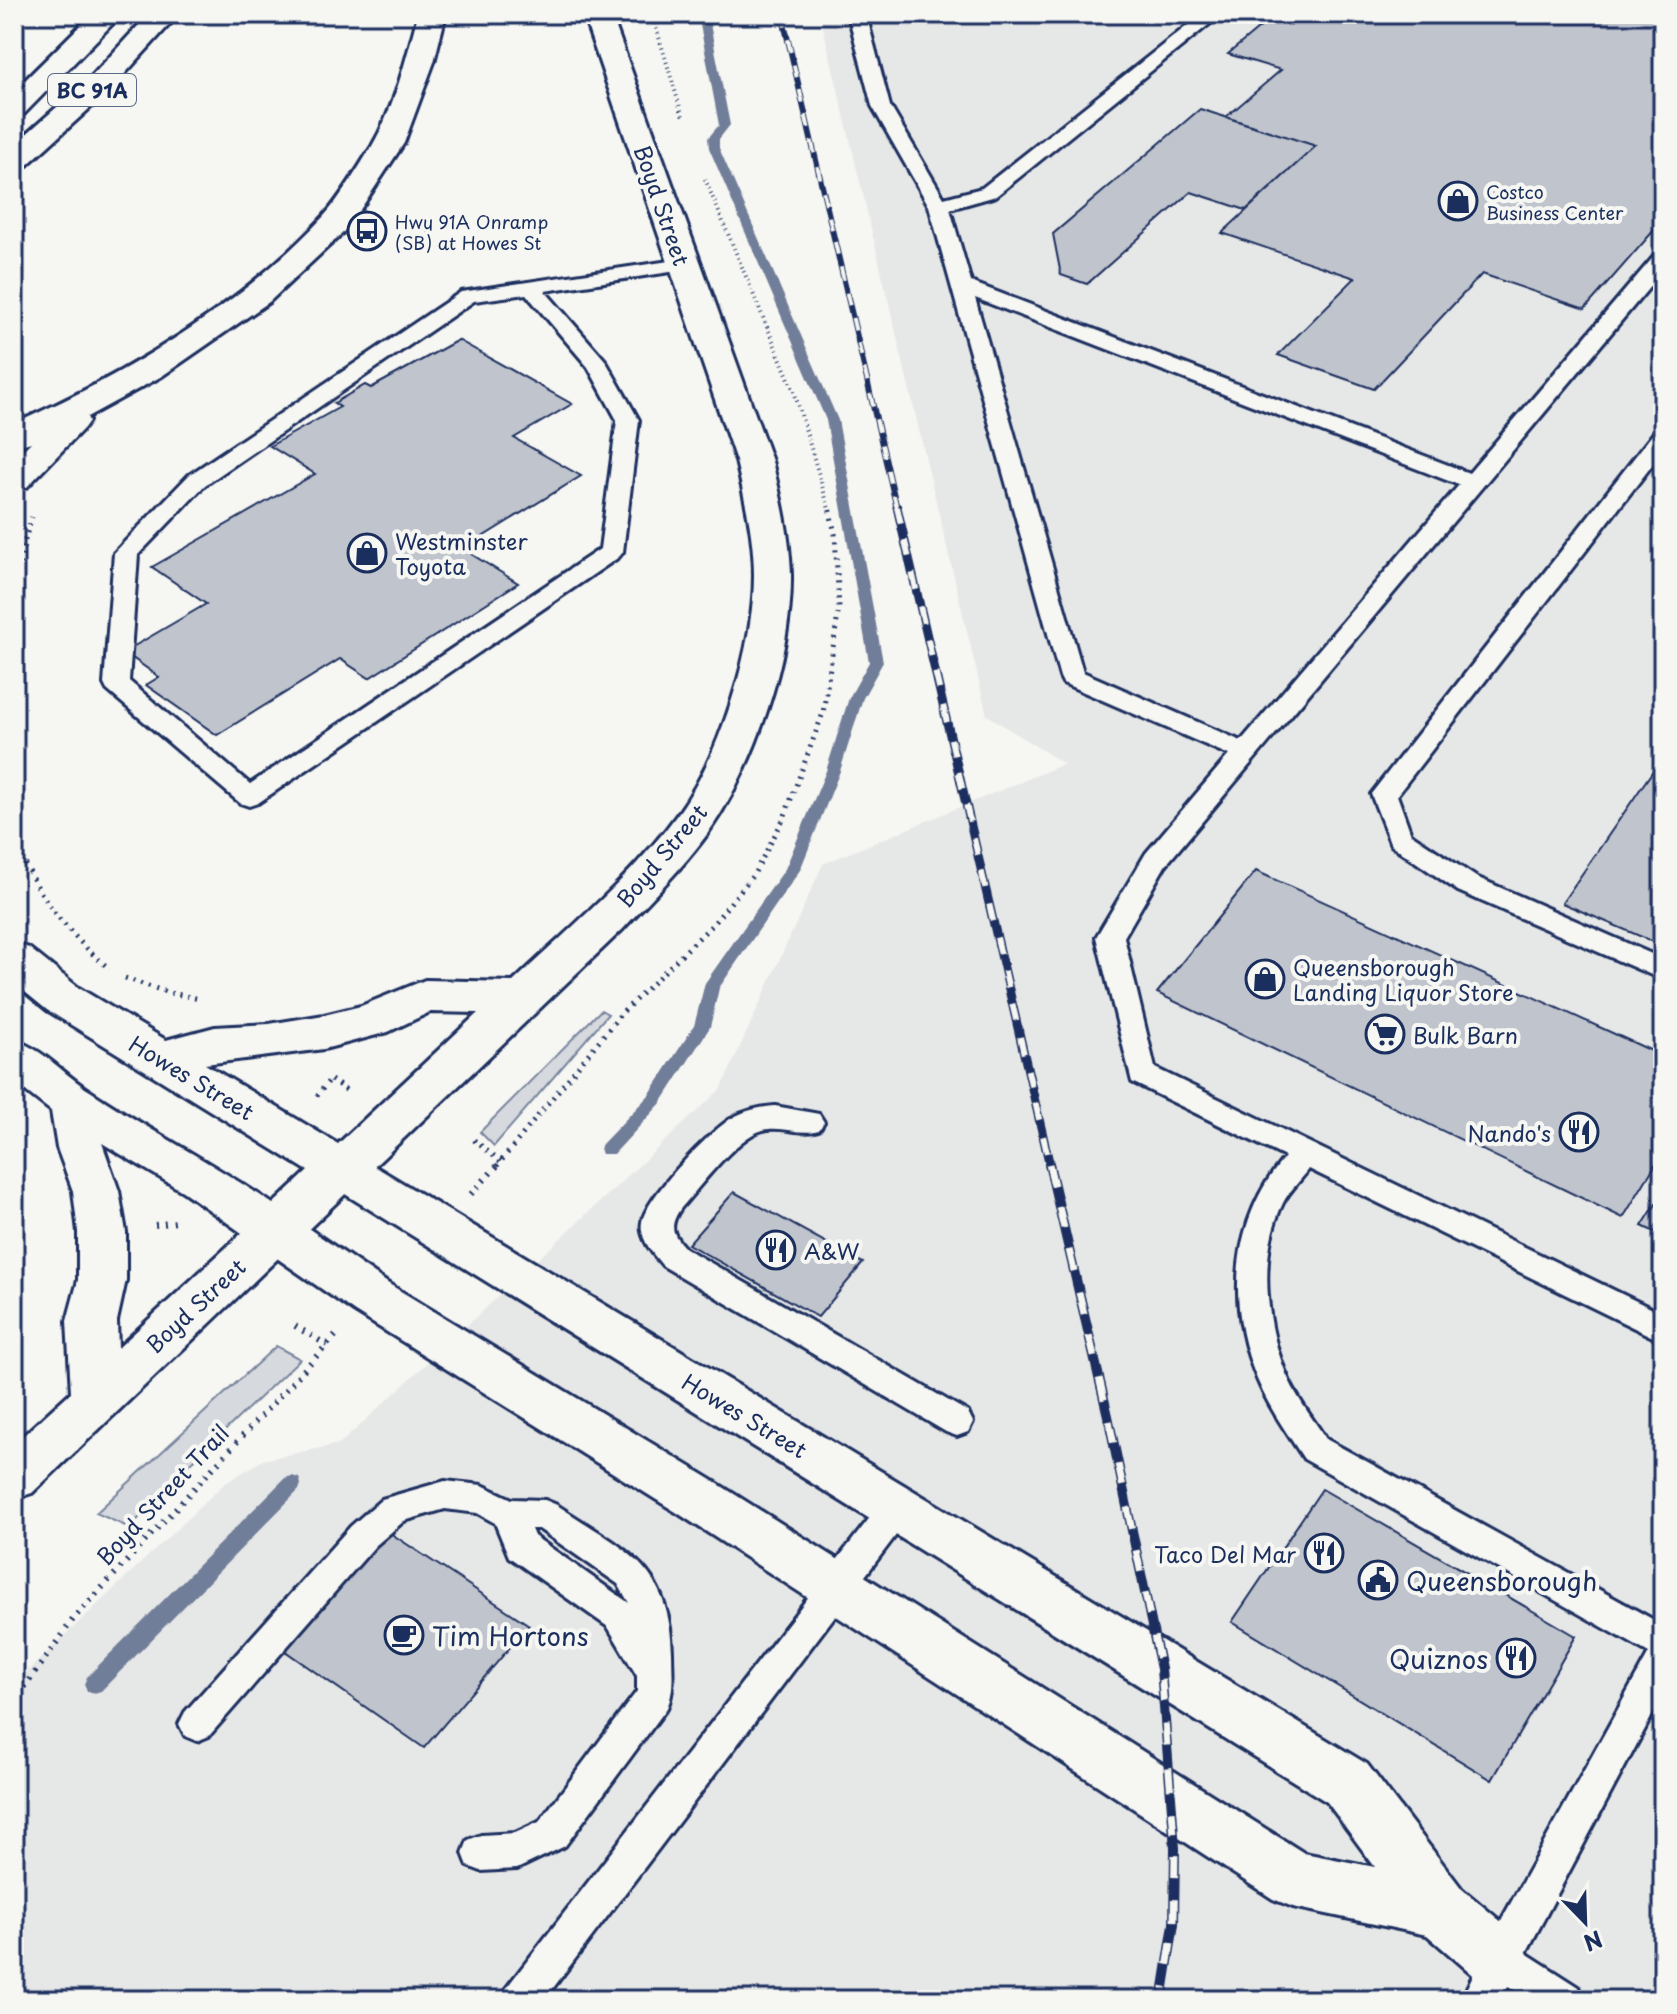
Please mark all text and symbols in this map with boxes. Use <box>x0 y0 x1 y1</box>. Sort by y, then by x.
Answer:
road number: BC 91A <box>48 74 136 106</box>
street label: Boyd Street <box>627 140 699 270</box>
place label: Costco Business Center <box>1486 178 1624 226</box>
shop icon: Costco Business Center <box>1437 180 1479 222</box>
place label: Hwy 91A Onramp (SB) at Howes St <box>395 208 548 256</box>
bus stop icon: Hwy 91A Onramp (SB) at Howes St <box>346 210 388 252</box>
place label: Westminster Toyota <box>395 524 528 582</box>
shop icon: Westminster Toyota <box>346 532 388 574</box>
street label: Boyd Street <box>608 796 714 914</box>
place label: Queensborough Landing Liquor Store <box>1293 950 1514 1008</box>
shop icon: Queensborough Landing Liquor Store <box>1244 958 1286 1000</box>
supermarket icon: Bulk Barn <box>1364 1013 1406 1055</box>
place label: Bulk Barn <box>1413 1018 1518 1051</box>
street label: Howes Street <box>123 1027 261 1127</box>
restaurant icon: Nando's <box>1558 1111 1600 1153</box>
place label: Nando's <box>1467 1116 1551 1149</box>
restaurant icon: A&W <box>755 1229 797 1271</box>
place label: A&W <box>804 1234 860 1267</box>
street label: Boyd Street <box>138 1250 252 1360</box>
street label: Howes Street <box>676 1365 814 1465</box>
street label: Boyd Street Trail <box>88 1416 236 1572</box>
restaurant icon: Taco Del Mar <box>1303 1532 1345 1574</box>
place label: Taco Del Mar <box>1154 1537 1296 1570</box>
public building icon: Queensborough <box>1357 1559 1399 1601</box>
place label: Queensborough <box>1406 1561 1597 1600</box>
cafe icon: Tim Hortons <box>383 1614 425 1656</box>
place label: Tim Hortons <box>432 1616 589 1655</box>
restaurant icon: Quiznos <box>1495 1637 1537 1679</box>
place label: Quiznos <box>1389 1639 1488 1678</box>
north arrow <box>1545 1882 1625 1962</box>
text: N <box>1579 1923 1608 1960</box>

